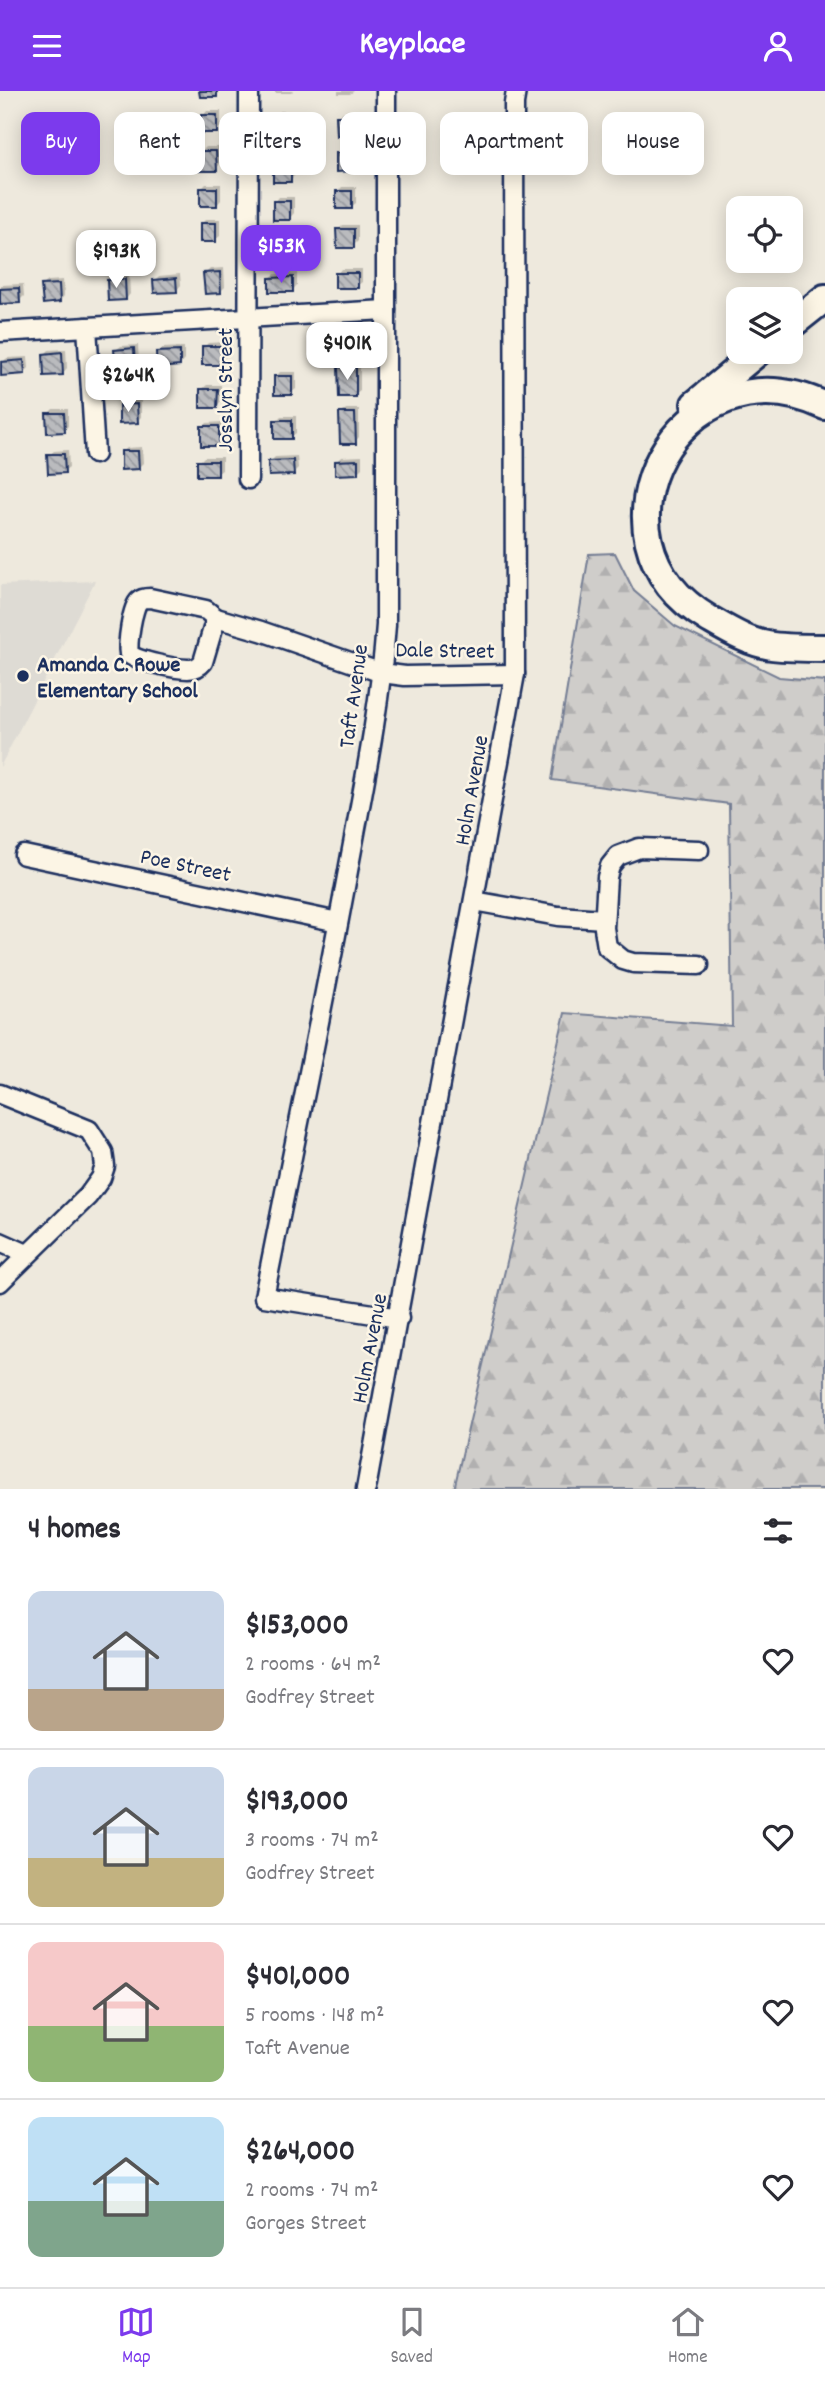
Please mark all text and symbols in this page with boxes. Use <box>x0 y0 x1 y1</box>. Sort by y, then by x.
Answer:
text: Keyplace <box>359 23 466 69</box>
icon: menu <box>28 27 66 65</box>
icon: person <box>759 27 797 65</box>
chip: Buy <box>21 112 100 175</box>
chip: Rent <box>114 112 205 175</box>
chip: Filters <box>219 112 326 175</box>
chip: New <box>340 112 426 175</box>
chip: Apartment <box>440 112 588 175</box>
chip: House <box>602 112 704 175</box>
map controls <box>726 196 803 364</box>
button: locate <box>726 196 803 273</box>
pin: $153K <box>232 225 330 285</box>
pin: $193K <box>67 231 165 290</box>
text: $153K <box>257 231 305 264</box>
text: $193K <box>92 236 140 269</box>
button: layers <box>726 287 803 364</box>
pin: $401K <box>298 323 396 382</box>
street label: Josslyn Street <box>211 328 244 452</box>
text: $401K <box>322 328 372 361</box>
pin: $264K <box>79 355 177 414</box>
text: $264K <box>101 360 155 393</box>
street label: Dale Street <box>395 635 495 670</box>
street label: Taft Avenue <box>332 642 379 751</box>
place label: Amanda C. Rowe Elementary School <box>37 650 198 709</box>
marker: Amanda C. Rowe Elementary School <box>15 668 31 684</box>
street label: Holm Avenue <box>448 733 499 848</box>
street label: Poe Street <box>137 842 234 893</box>
street label: Holm Avenue <box>345 1291 398 1407</box>
text: 4 homes <box>28 1510 121 1553</box>
icon: filters <box>759 1512 797 1550</box>
text: $153,000 <box>245 1606 349 1649</box>
icon: home <box>84 1619 168 1703</box>
icon: heart <box>759 1642 797 1680</box>
text: 2 rooms · 64 m² <box>245 1649 381 1682</box>
text: Godfrey Street <box>245 1682 375 1715</box>
text: $193,000 <box>245 1782 349 1825</box>
icon: home <box>84 1795 168 1879</box>
icon: heart <box>759 1818 797 1856</box>
text: 3 rooms · 74 m² <box>245 1825 379 1858</box>
text: Godfrey Street <box>245 1858 375 1891</box>
text: $401,000 <box>245 1957 350 2000</box>
icon: home <box>84 1970 168 2054</box>
icon: heart <box>759 1993 797 2031</box>
text: 5 rooms · 148 m² <box>245 2000 384 2033</box>
text: Taft Avenue <box>245 2033 350 2066</box>
text: $264,000 <box>245 2132 355 2175</box>
icon: home <box>84 2145 168 2229</box>
icon: heart <box>759 2168 797 2206</box>
text: 2 rooms · 74 m² <box>245 2175 378 2208</box>
text: Gorges Street <box>245 2208 366 2241</box>
tab: Map <box>117 2303 155 2372</box>
tab: Saved <box>390 2303 433 2372</box>
tab: Home <box>668 2303 708 2372</box>

